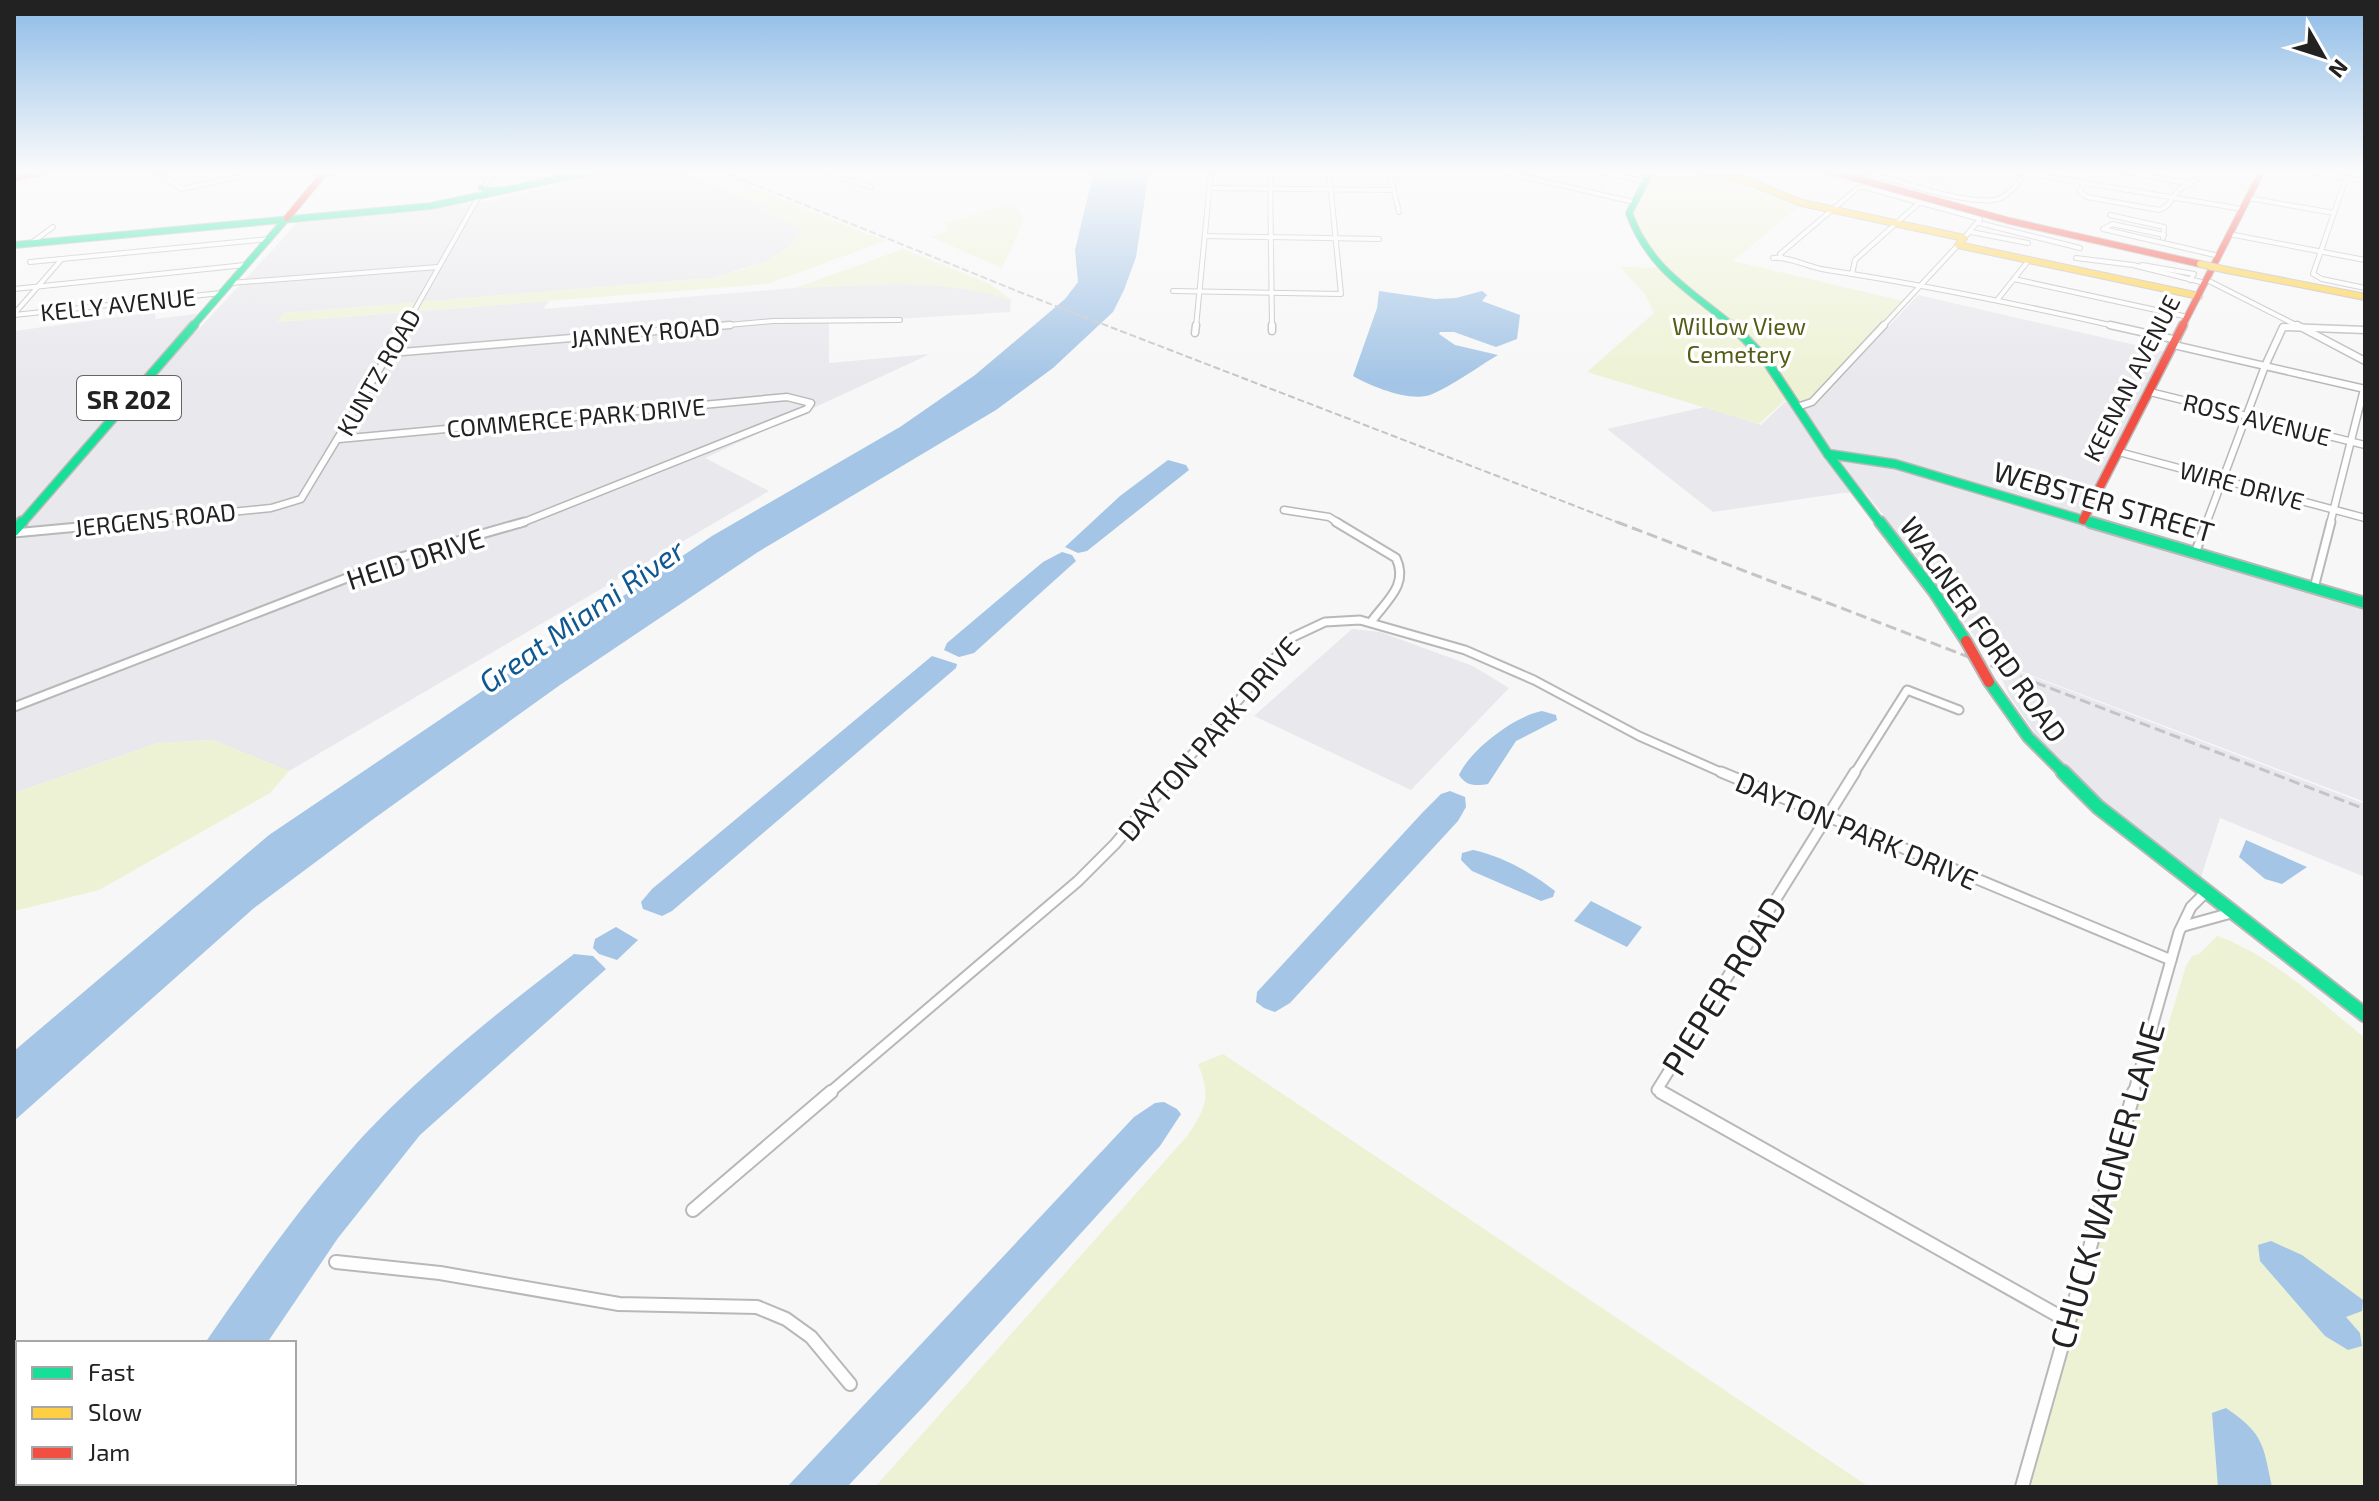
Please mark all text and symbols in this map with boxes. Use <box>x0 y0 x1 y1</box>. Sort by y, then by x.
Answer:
north arrow <box>2283 16 2363 96</box>
text: N <box>2324 55 2354 84</box>
street label: KELLY AVENUE <box>39 281 197 327</box>
street label: KEENAN AVENUE <box>2077 290 2185 466</box>
street label: KUNTZ ROAD <box>330 303 426 441</box>
street label: JANNEY ROAD <box>569 311 721 353</box>
park label: Willow View Cemetery <box>1672 311 1806 368</box>
road number: SR 202 <box>77 376 181 420</box>
street label: ROSS AVENUE <box>2180 387 2334 451</box>
street label: COMMERCE PARK DRIVE <box>445 391 707 443</box>
street label: WEBSTER STREET <box>1990 453 2218 549</box>
street label: WIRE DRIVE <box>2177 454 2307 516</box>
street label: JERGENS ROAD <box>73 496 237 542</box>
street label: WAGNER FORD ROAD <box>1893 510 2075 748</box>
street label: HEID DRIVE <box>342 520 488 596</box>
water label: Great Miami River <box>471 530 692 699</box>
street label: DAYTON PARK DRIVE <box>1110 629 1306 847</box>
street label: DAYTON PARK DRIVE <box>1731 764 1983 896</box>
street label: PIEPER ROAD <box>1652 888 1794 1082</box>
street label: CHUCK WAGNER LANE <box>2040 1017 2172 1353</box>
legend <box>16 1341 296 1485</box>
text: Fast <box>88 1357 135 1386</box>
text: Slow <box>88 1397 142 1426</box>
text: Jam <box>88 1437 130 1466</box>

